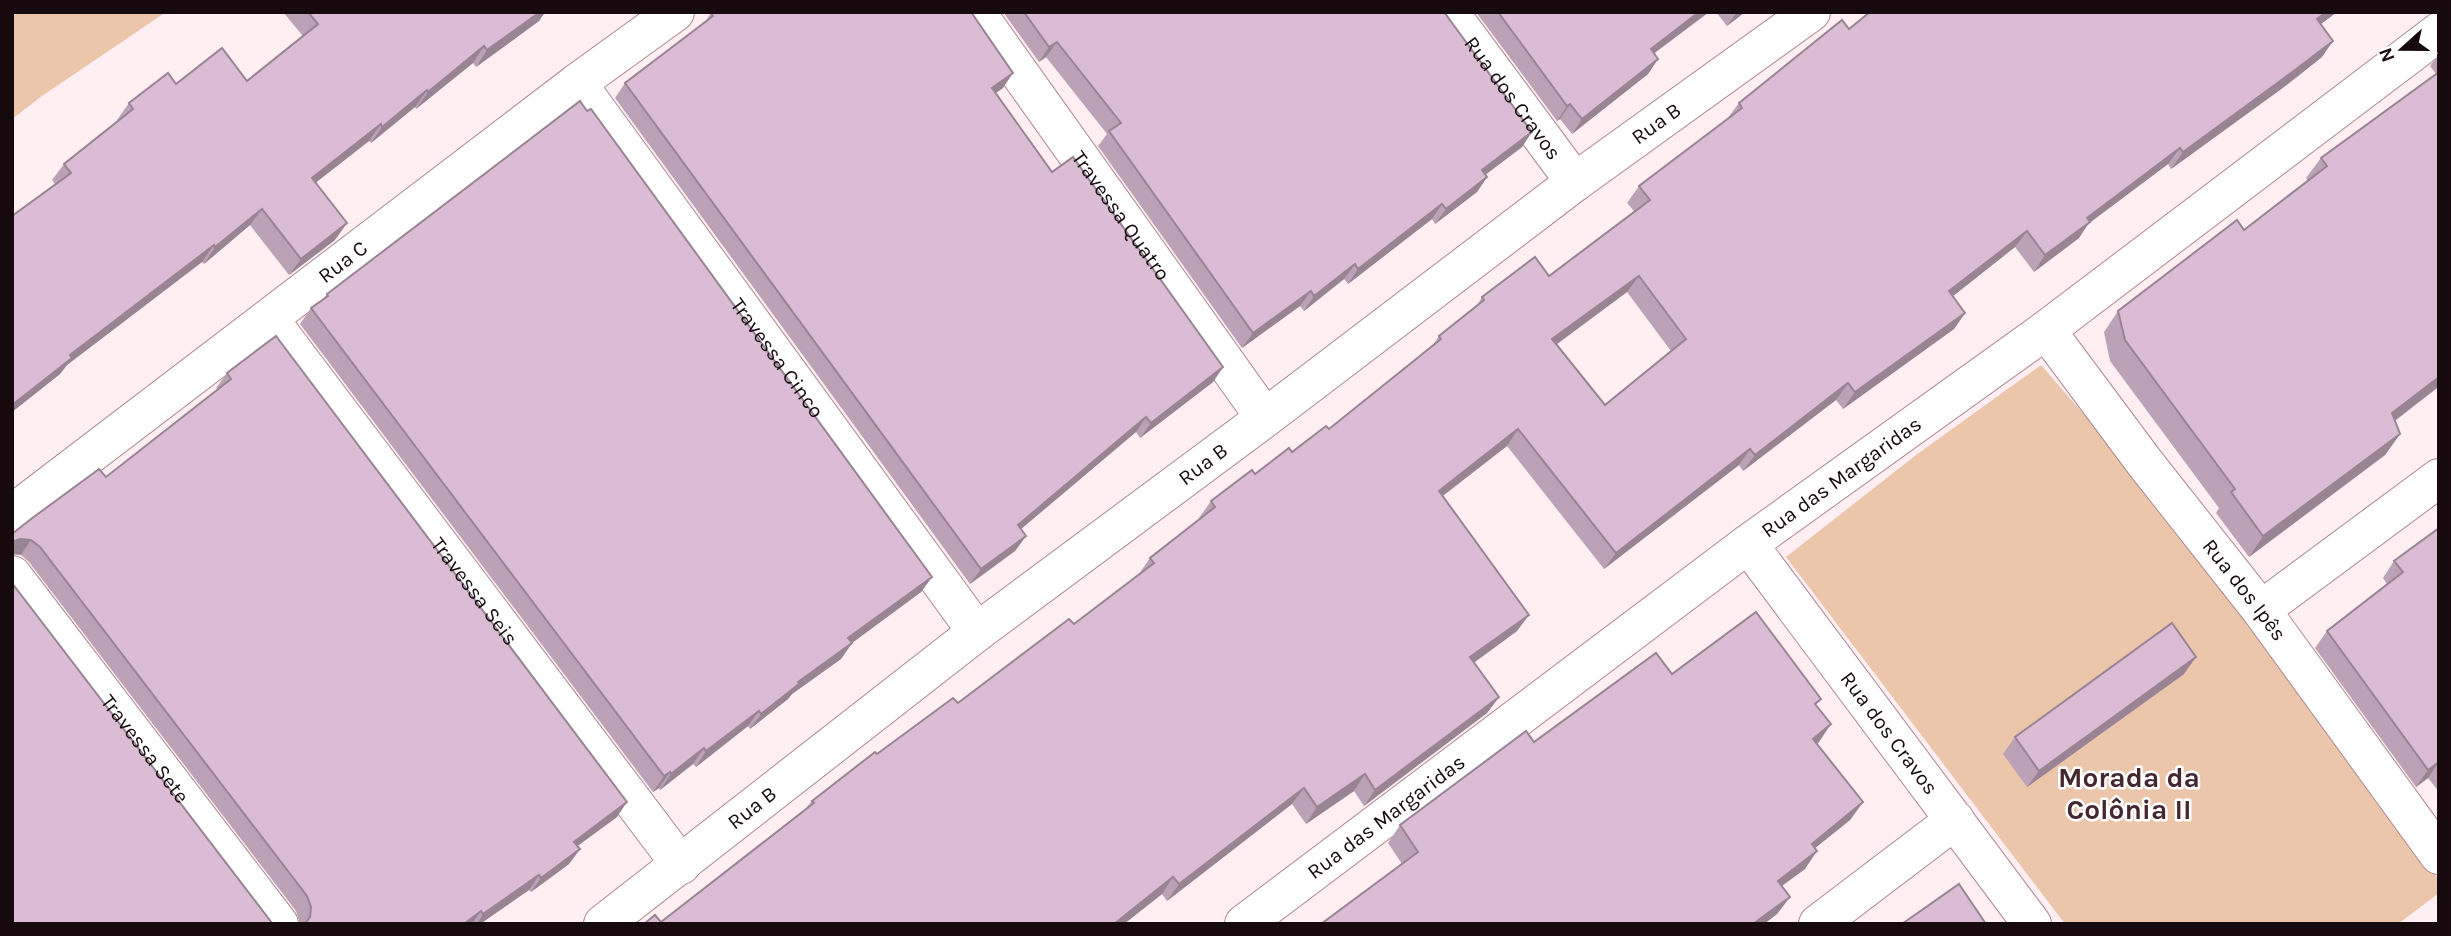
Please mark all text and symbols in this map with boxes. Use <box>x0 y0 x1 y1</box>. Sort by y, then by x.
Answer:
north arrow <box>2367 14 2437 84</box>
street label: Rua dos Cravos <box>1459 32 1566 164</box>
text: N <box>2374 44 2400 65</box>
street label: Rua B <box>1627 98 1686 149</box>
street label: Travessa Quatro <box>1067 146 1175 285</box>
street label: Rua C <box>314 235 372 288</box>
street label: Travessa Cinco <box>726 293 829 422</box>
street label: Rua das Margaridas <box>1757 412 1926 543</box>
street label: Rua B <box>1174 438 1232 490</box>
street label: Travessa Seis <box>426 532 523 650</box>
street label: Rua dos Ipês <box>2198 534 2291 645</box>
street label: Rua dos Cravos <box>1836 667 1943 799</box>
street label: Travessa Sete <box>96 690 194 808</box>
street label: Rua das Margaridas <box>1303 750 1470 884</box>
district label: Morada da Colônia II <box>2058 761 2200 826</box>
street label: Rua B <box>723 781 781 834</box>

